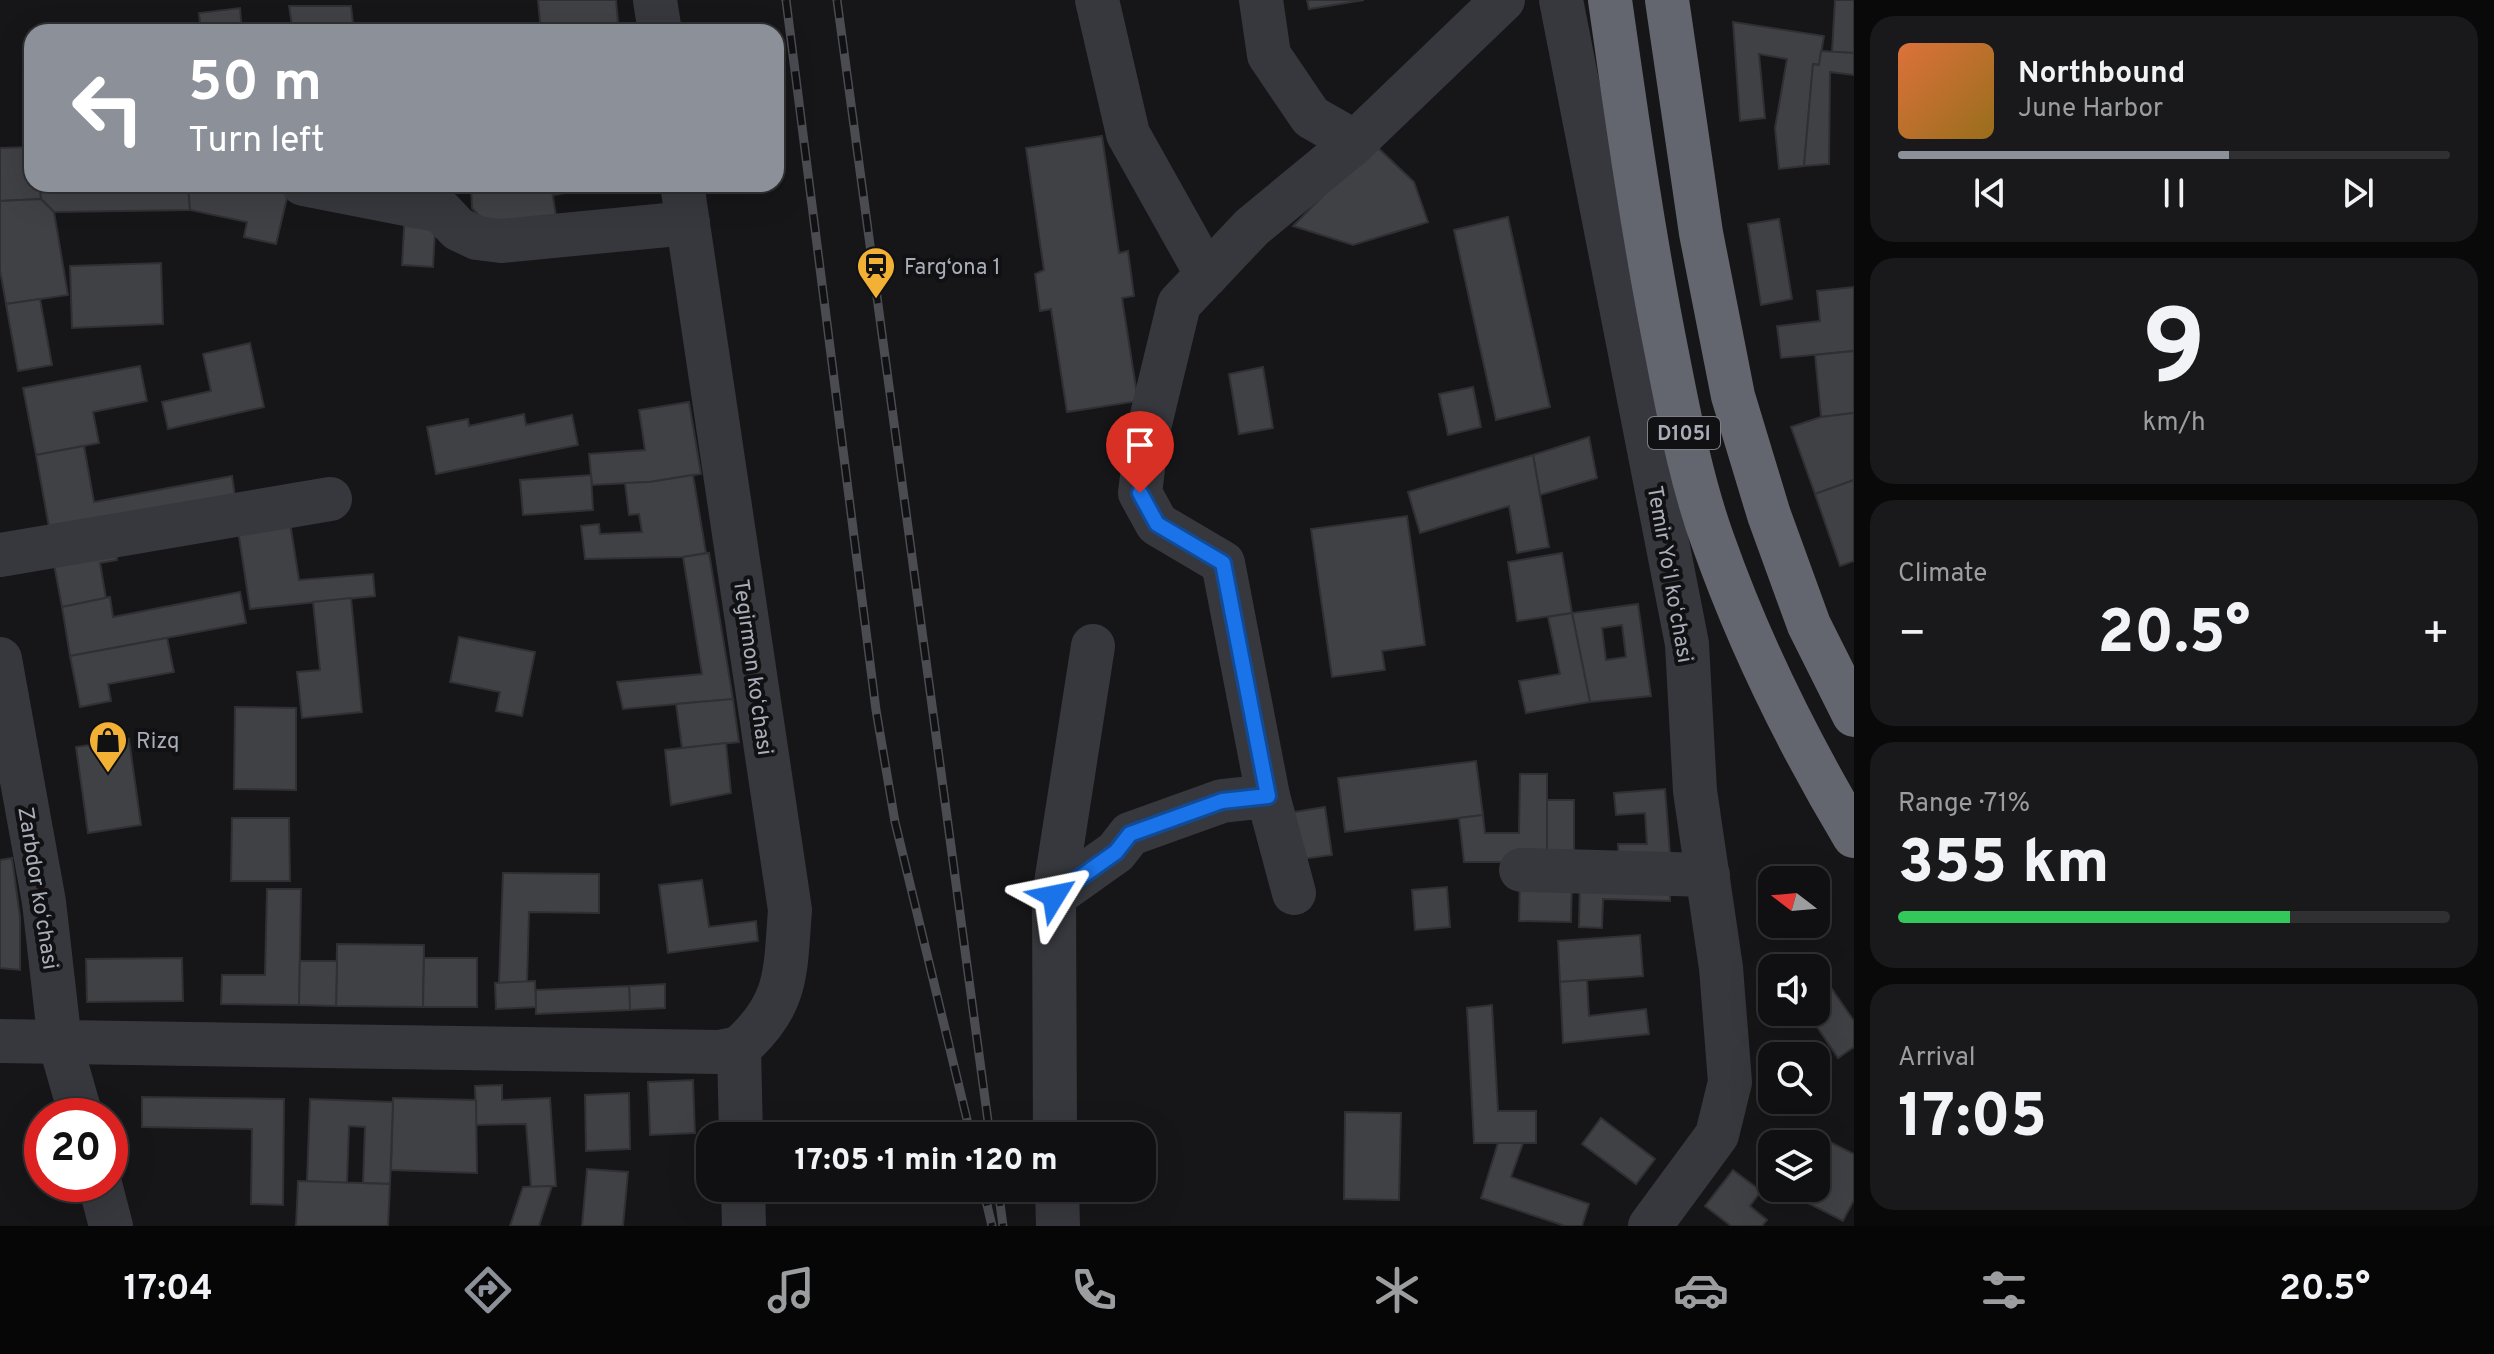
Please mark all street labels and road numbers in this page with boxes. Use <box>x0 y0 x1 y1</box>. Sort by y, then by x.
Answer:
road number: D105l <box>1648 417 1720 449</box>
street label: Temir Yoʻl koʻchasi <box>1640 484 1697 665</box>
street label: Tegirmon koʻchasi <box>726 578 777 757</box>
street label: Zarbdor koʻchasi <box>10 805 63 972</box>

